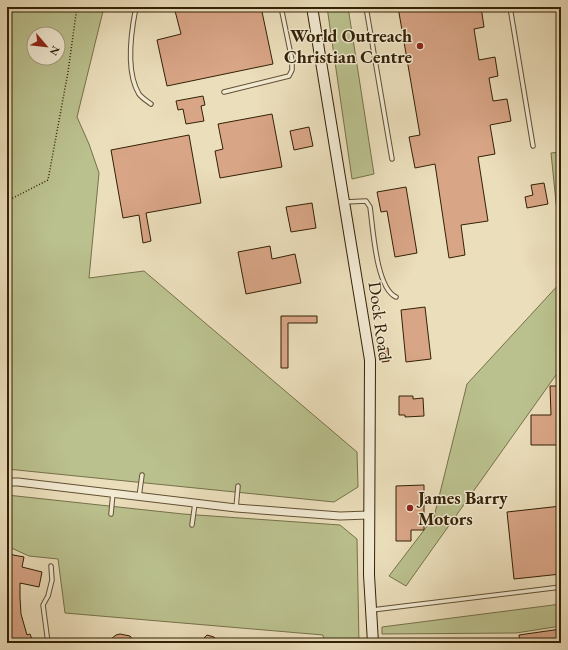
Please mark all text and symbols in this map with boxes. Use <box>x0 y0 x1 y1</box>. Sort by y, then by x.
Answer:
place label: World Outreach Christian Centre <box>284 24 412 68</box>
north arrow <box>26 26 66 66</box>
marker: World Outreach Christian Centre <box>415 41 425 51</box>
text: N <box>47 43 63 58</box>
street label: Dock Road <box>364 280 398 363</box>
place label: James Barry Motors <box>416 486 508 530</box>
marker: James Barry Motors <box>405 503 415 513</box>

